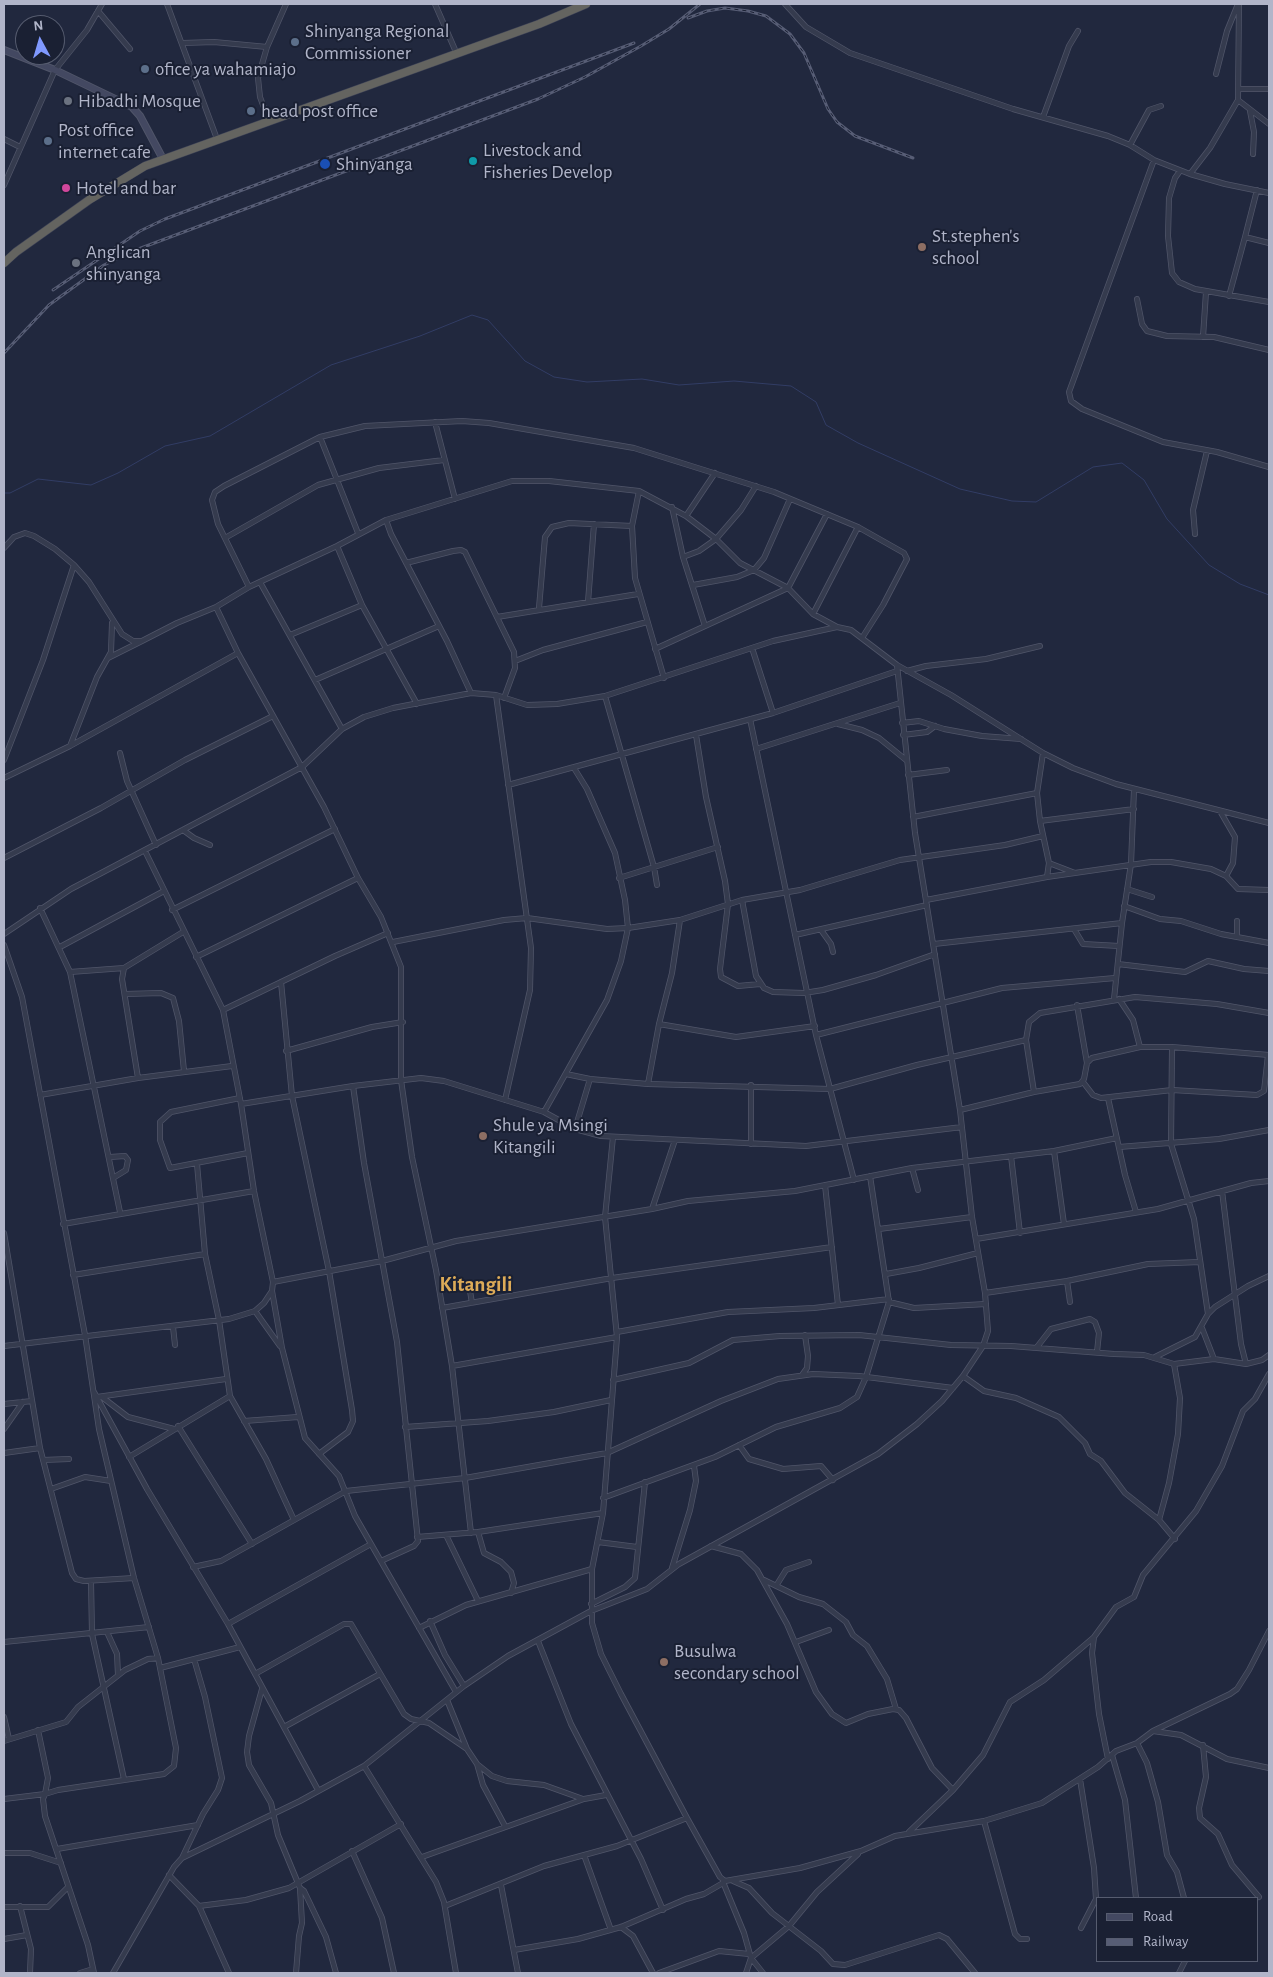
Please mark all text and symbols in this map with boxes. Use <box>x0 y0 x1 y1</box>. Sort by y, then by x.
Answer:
north arrow <box>15 15 65 65</box>
text: N <box>33 19 44 34</box>
place label: Shinyanga Regional Commissioner <box>305 20 450 64</box>
marker: Shinyanga Regional Commissioner <box>289 36 301 48</box>
place label: ofice ya wahamiajo <box>155 58 296 80</box>
marker: ofice ya wahamiajo <box>139 63 151 75</box>
place label: Hibadhi Mosque <box>78 90 201 112</box>
marker: Hibadhi Mosque <box>62 95 74 107</box>
place label: head post office <box>261 100 378 122</box>
marker: head post office <box>245 105 257 117</box>
place label: Post office internet cafe <box>58 119 151 163</box>
marker: Post office internet cafe <box>42 135 54 147</box>
place label: Livestock and Fisheries Develop <box>483 139 612 183</box>
place label: Shinyanga <box>336 153 413 175</box>
marker: Livestock and Fisheries Develop <box>467 155 479 167</box>
marker: Shinyanga <box>318 157 332 171</box>
place label: Hotel and bar <box>76 177 176 199</box>
marker: Hotel and bar <box>60 182 72 194</box>
place label: St.stephen's school <box>932 225 1019 269</box>
place label: Anglican shinyanga <box>86 241 161 285</box>
marker: St.stephen's school <box>916 241 928 253</box>
marker: Anglican shinyanga <box>70 257 82 269</box>
place label: Shule ya Msingi Kitangili <box>493 1114 608 1158</box>
marker: Shule ya Msingi Kitangili <box>477 1130 489 1142</box>
district label: Kitangili <box>440 1272 512 1298</box>
place label: Busulwa secondary school <box>674 1640 800 1684</box>
marker: Busulwa secondary school <box>658 1656 670 1668</box>
legend <box>1096 1897 1258 1962</box>
text: Road <box>1143 1909 1173 1924</box>
text: Railway <box>1143 1934 1188 1949</box>

